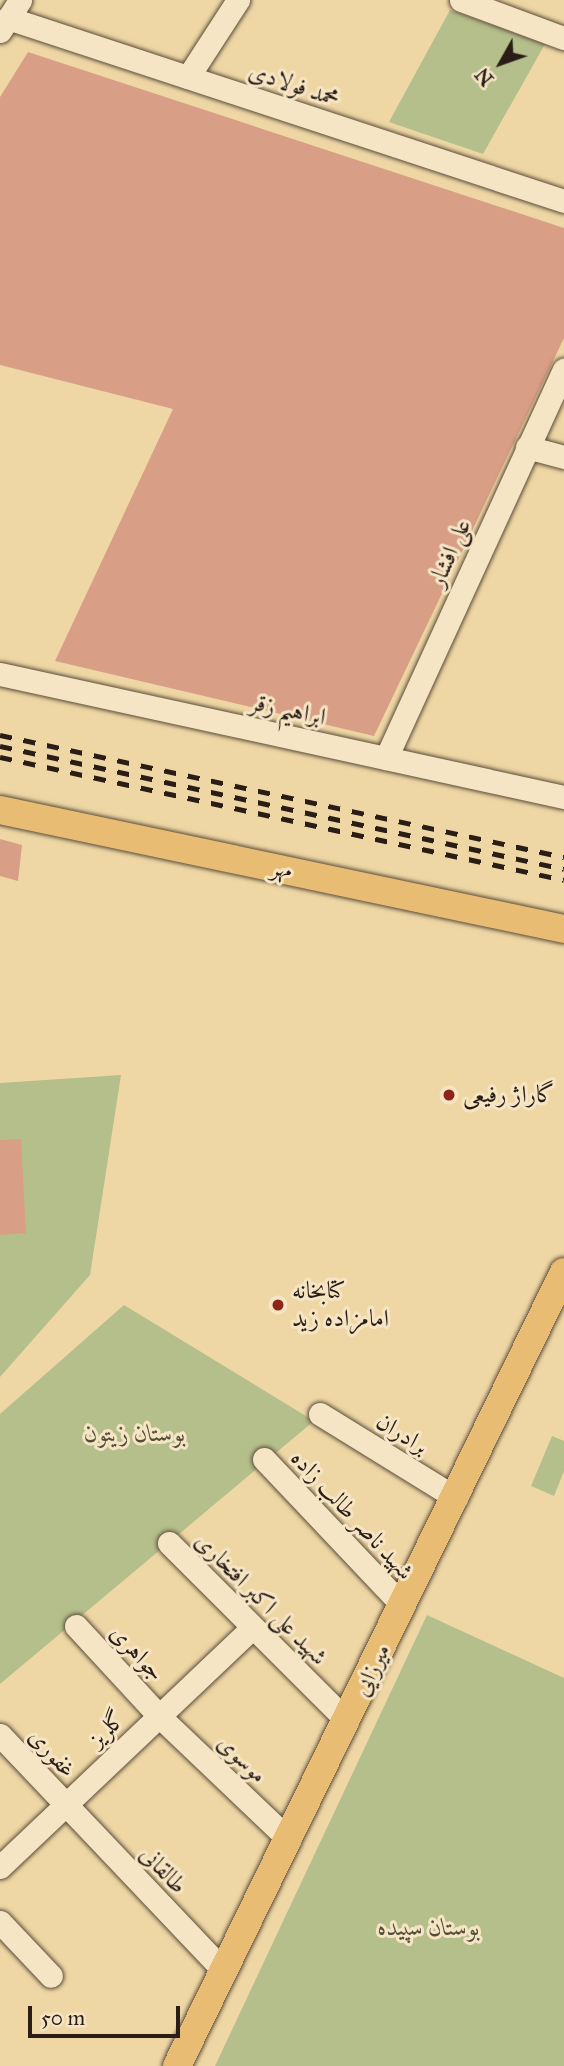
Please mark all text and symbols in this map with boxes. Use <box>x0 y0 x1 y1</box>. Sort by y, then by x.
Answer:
north arrow <box>466 28 536 98</box>
street label: محمد فولادی <box>245 57 343 113</box>
text: N <box>471 63 499 90</box>
street label: علی افشار <box>422 515 478 591</box>
street label: ابراهیم زقر <box>248 688 328 732</box>
street label: مهر <box>269 853 295 885</box>
place label: گاراژ رفیعی <box>463 1081 555 1109</box>
marker: گاراژ رفیعی <box>441 1087 457 1103</box>
place label: کتابخانه امامزاده زید <box>292 1277 389 1333</box>
marker: کتابخانه امامزاده زید <box>270 1297 286 1313</box>
street label: برادران <box>371 1407 433 1461</box>
park label: بوستان زیتون <box>84 1420 186 1448</box>
street label: شهید ناصر طالب زاده <box>285 1444 419 1586</box>
street label: شهید علی اکبر افتخاری <box>189 1527 333 1671</box>
street label: جواهری <box>104 1619 170 1687</box>
street label: میرزایی <box>347 1639 397 1701</box>
street label: گلریز <box>83 1705 131 1753</box>
street label: غفوری <box>22 1722 82 1784</box>
street label: موسوی <box>211 1729 273 1789</box>
street label: طالقانی <box>133 1840 193 1900</box>
park label: بوستان سپیده <box>378 1914 480 1942</box>
scale bar <box>32 1993 184 2037</box>
text: 50 m <box>41 2005 85 2031</box>

